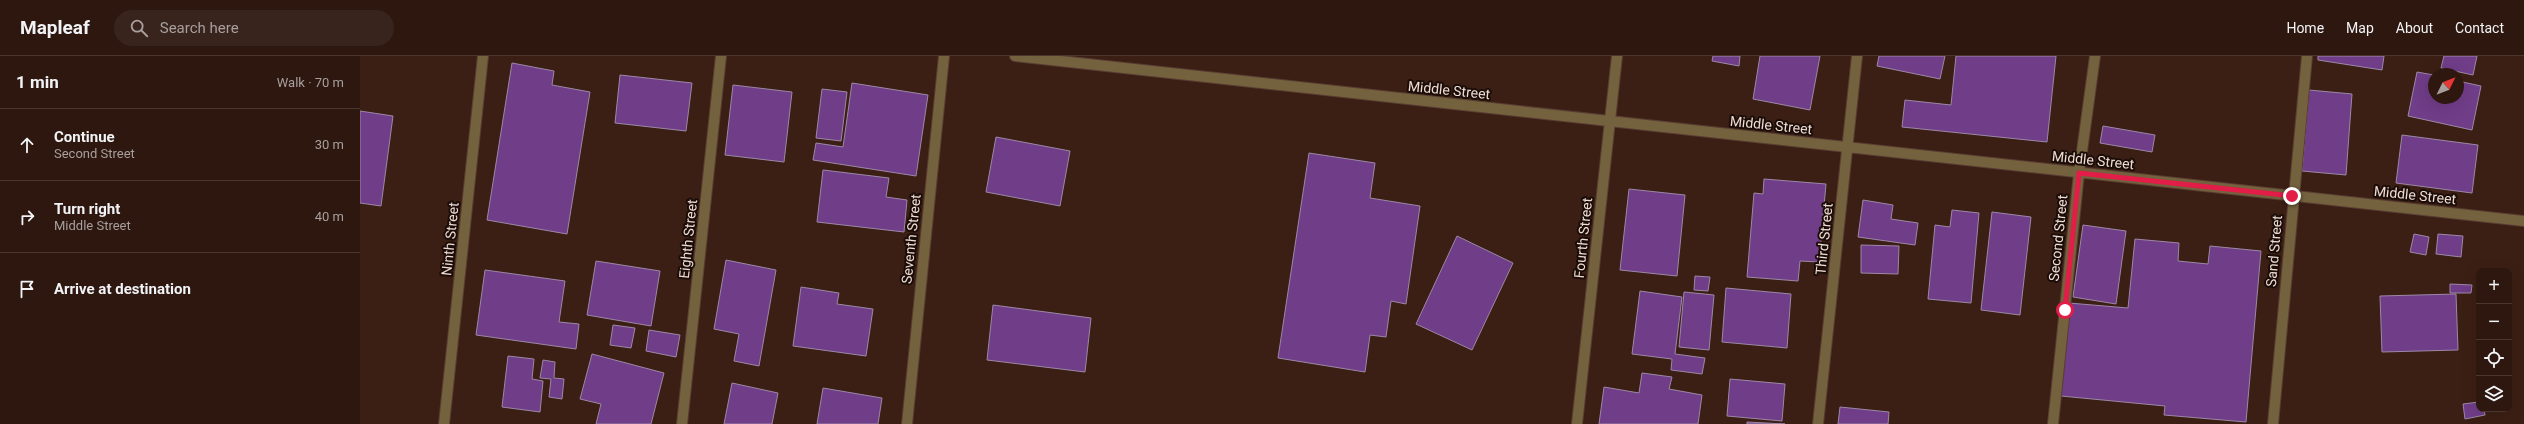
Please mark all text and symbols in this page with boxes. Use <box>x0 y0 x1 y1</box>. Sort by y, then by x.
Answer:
search box <box>114 10 394 46</box>
text: Mapleaf <box>20 16 90 39</box>
icon: search <box>128 17 150 39</box>
text: Search here <box>160 19 239 37</box>
text: Home <box>2286 20 2324 36</box>
text: Map <box>2346 20 2374 36</box>
text: About <box>2396 20 2433 36</box>
text: Contact <box>2455 20 2504 36</box>
north arrow <box>2428 68 2464 104</box>
text: 1 min <box>16 72 59 92</box>
text: Walk · 70 m <box>277 75 344 90</box>
street label: Middle Street <box>1407 78 1491 102</box>
street label: Middle Street <box>1729 113 1813 137</box>
text: Continue <box>54 128 115 146</box>
icon: ahead <box>16 134 38 156</box>
text: 30 m <box>315 137 344 152</box>
text: Second Street <box>54 146 135 161</box>
street label: Middle Street <box>2051 148 2135 172</box>
street label: Middle Street <box>2373 183 2457 207</box>
route end <box>2283 187 2301 205</box>
street label: Seventh Street <box>898 193 924 285</box>
street label: Second Street <box>2045 193 2071 282</box>
street label: Fourth Street <box>1571 196 1595 279</box>
street label: Eighth Street <box>676 198 700 279</box>
text: Turn right <box>54 200 120 218</box>
street label: Ninth Street <box>438 201 462 277</box>
street label: Third Street <box>1812 202 1836 276</box>
icon: right <box>16 206 38 228</box>
text: 40 m <box>315 209 344 224</box>
street label: Sand Street <box>2263 214 2285 288</box>
text: Middle Street <box>54 218 131 233</box>
map controls <box>2476 268 2512 412</box>
button: + <box>2476 268 2512 304</box>
icon: arrive <box>16 278 38 300</box>
text: Arrive at destination <box>54 280 191 298</box>
route start <box>2056 301 2074 319</box>
button: − <box>2476 304 2512 340</box>
button: locate <box>2476 340 2512 376</box>
button: layers <box>2476 376 2512 412</box>

